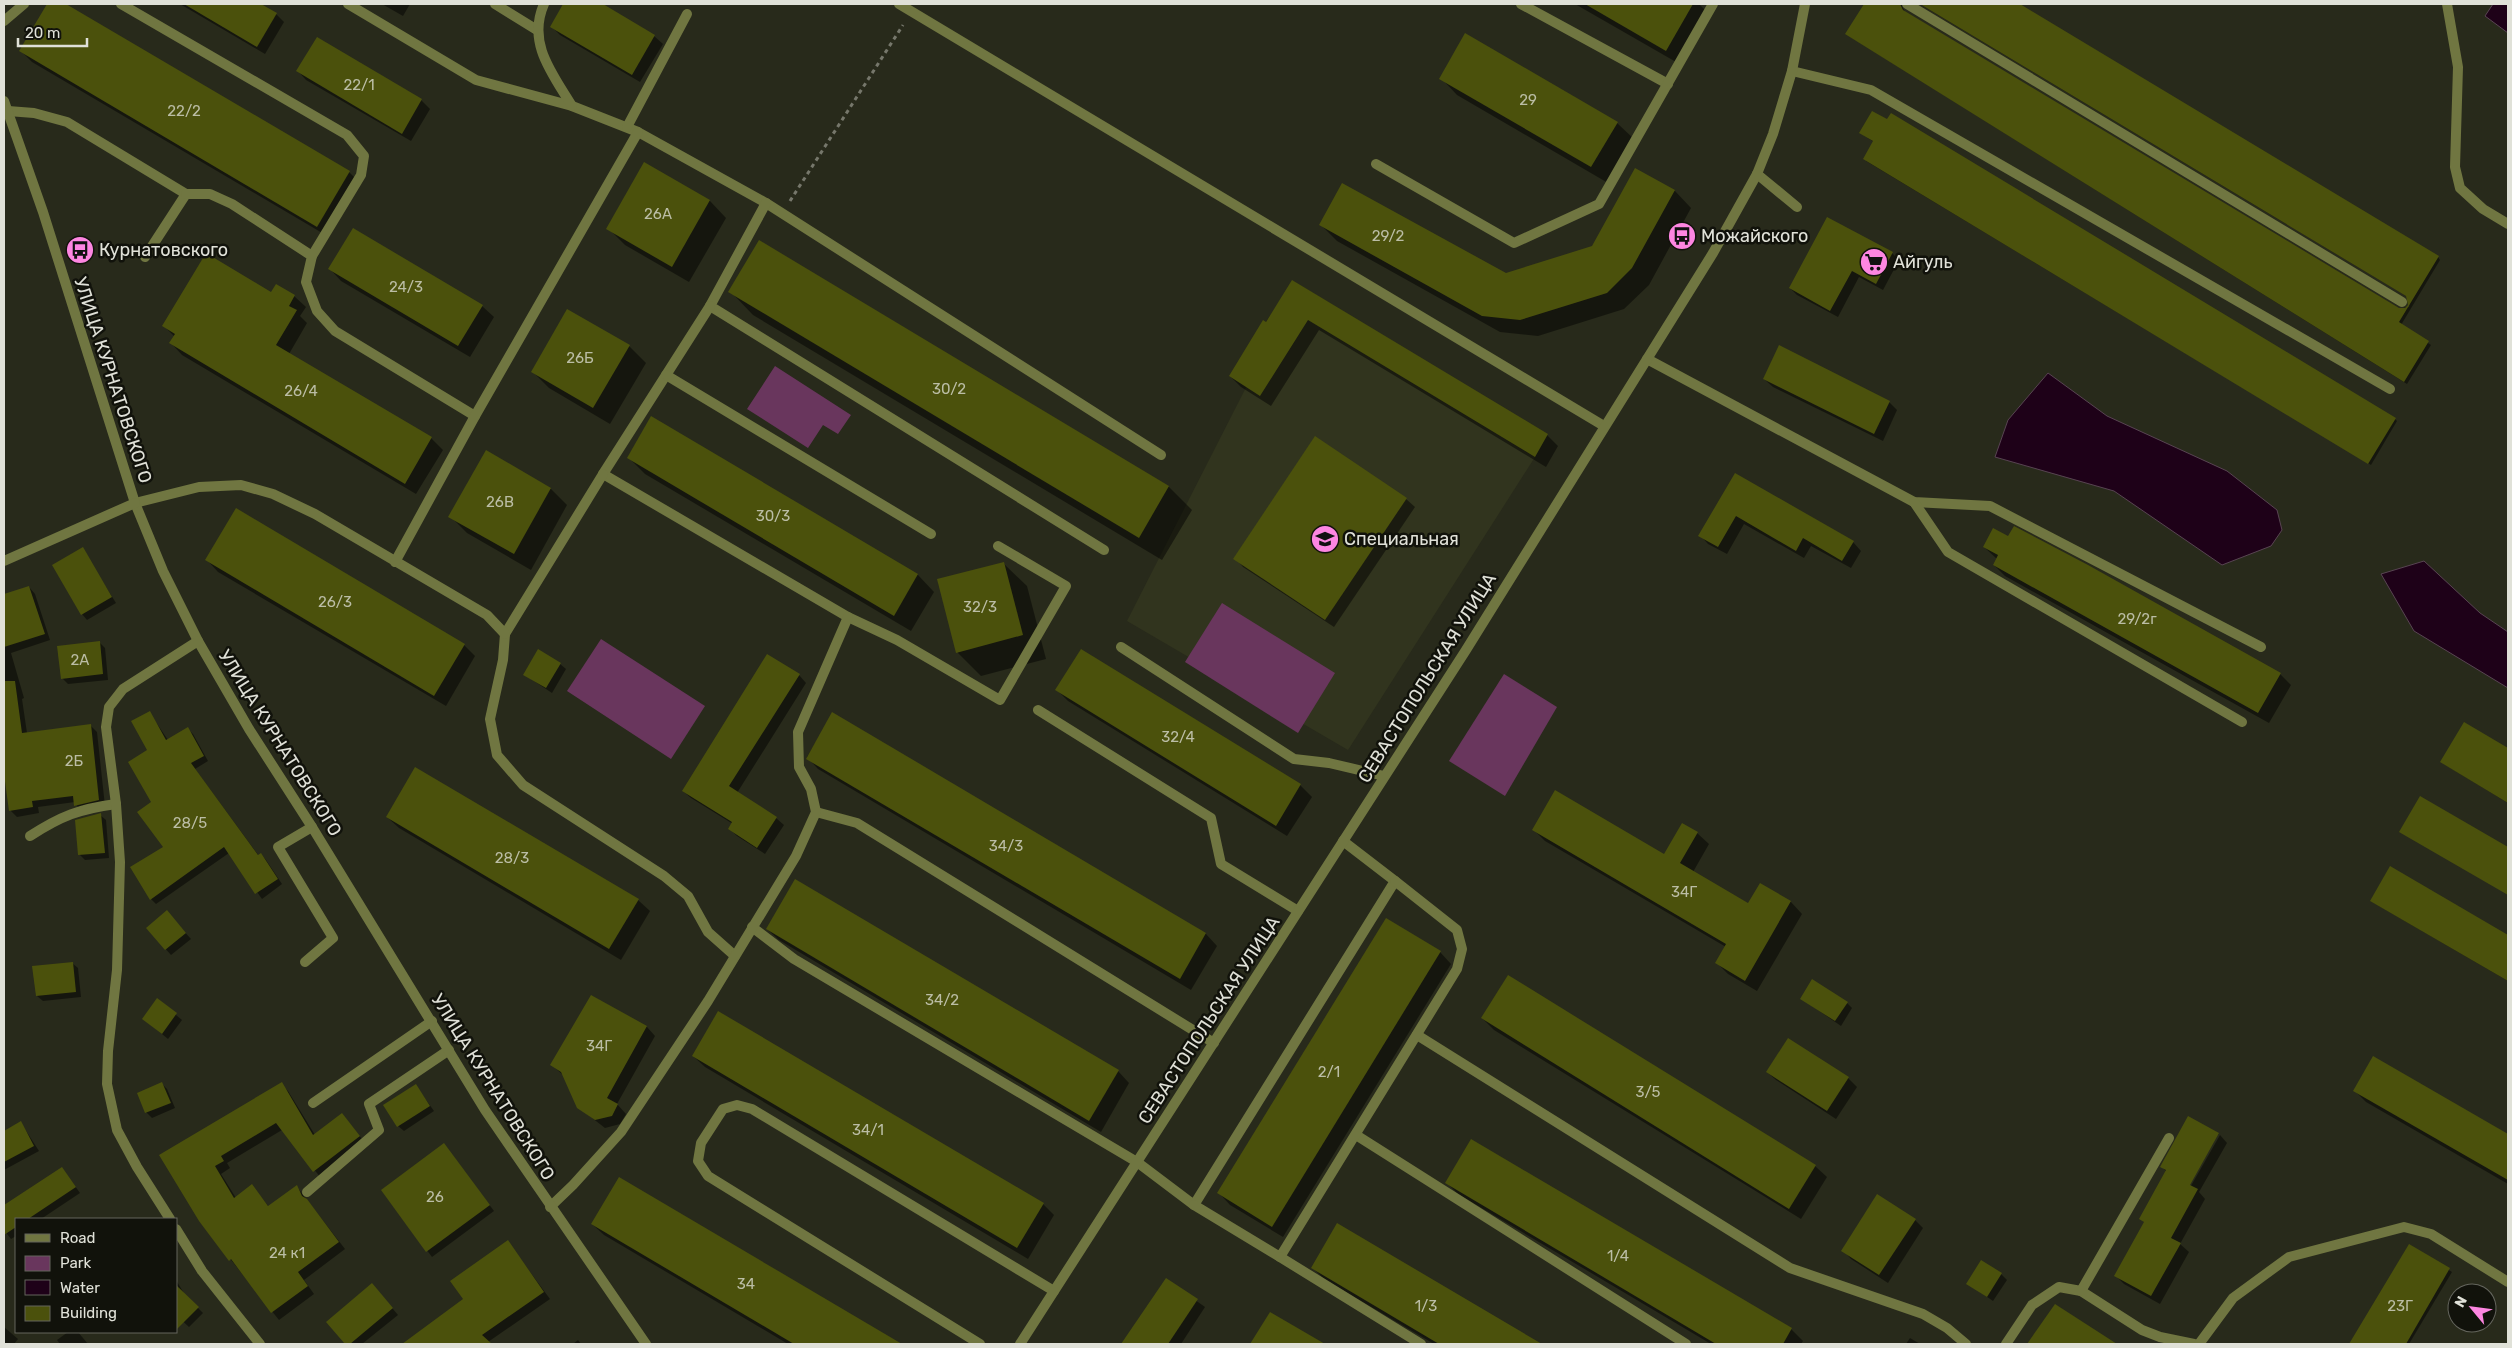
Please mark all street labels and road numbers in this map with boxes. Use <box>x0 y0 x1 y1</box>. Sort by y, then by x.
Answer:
street label: УЛИЦА КУРНАТОВСКОГО <box>69 274 157 486</box>
street label: СЕВАСТОПОЛЬСКАЯ УЛИЦА <box>1353 569 1501 787</box>
street label: УЛИЦА КУРНАТОВСКОГО <box>214 646 346 840</box>
street label: СЕВАСТОПОЛЬСКАЯ УЛИЦА <box>1134 912 1284 1128</box>
street label: УЛИЦА КУРНАТОВСКОГО <box>427 990 559 1184</box>

